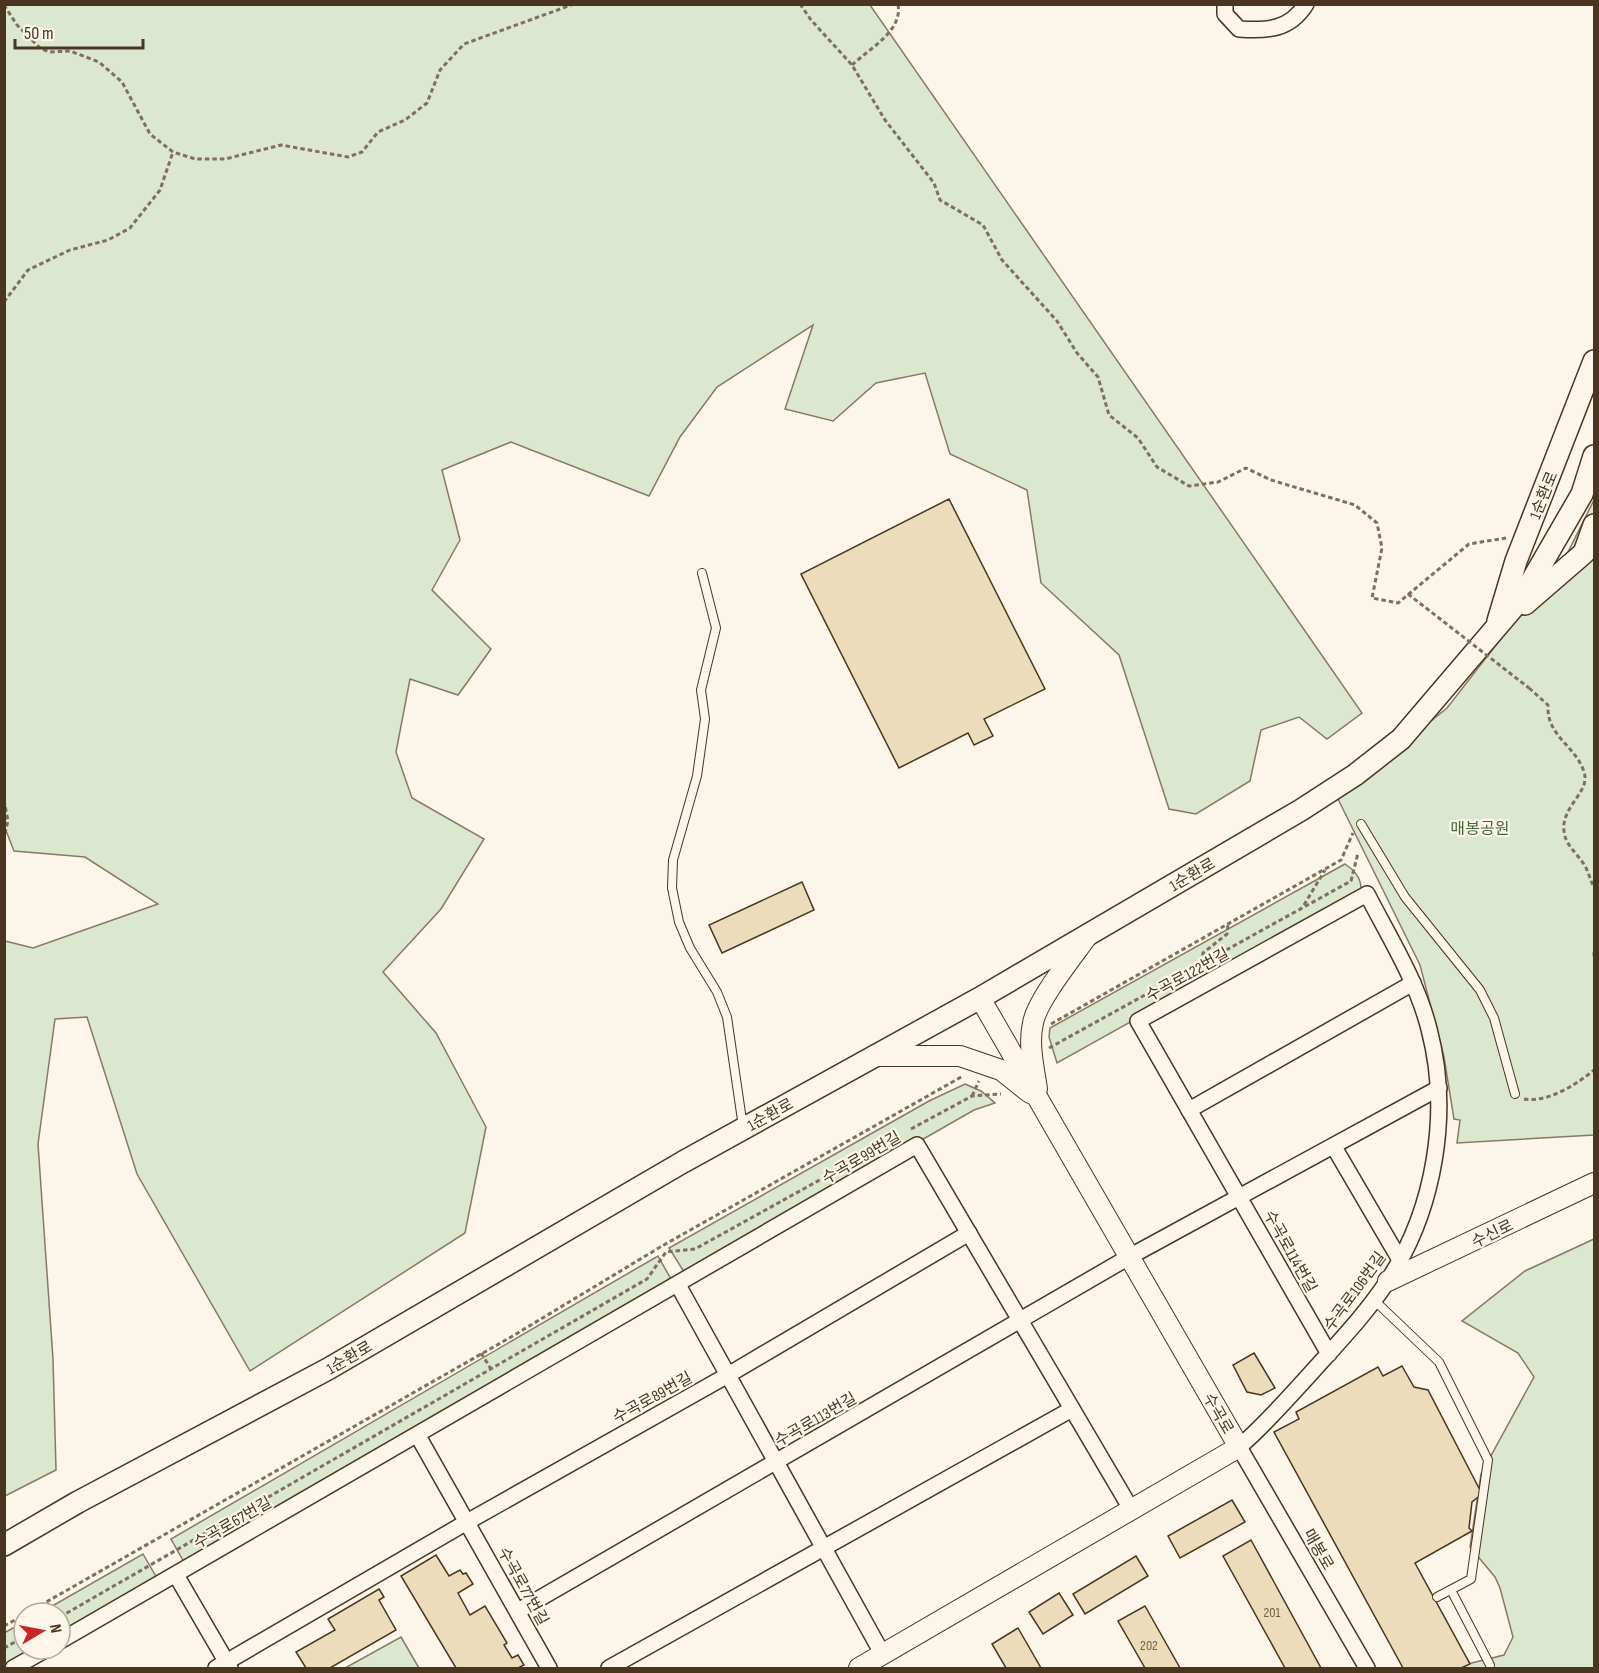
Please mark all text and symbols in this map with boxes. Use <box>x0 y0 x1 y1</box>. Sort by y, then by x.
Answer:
scale bar <box>15 12 142 50</box>
text: 50 m <box>24 23 54 44</box>
street label: 1순환로 <box>1526 469 1563 522</box>
park label: 매봉공원 <box>1451 820 1509 839</box>
street label: 1순환로 <box>1166 854 1219 896</box>
street label: 수곡로122번길 <box>1143 945 1233 1006</box>
street label: 1순환로 <box>744 1095 797 1136</box>
street label: 수곡로99번길 <box>819 1128 905 1188</box>
street label: 수곡로114번길 <box>1259 1207 1320 1296</box>
street label: 수신로 <box>1469 1216 1517 1253</box>
street label: 수곡로106번길 <box>1320 1249 1390 1335</box>
street label: 1순환로 <box>323 1337 376 1379</box>
street label: 수곡로89번길 <box>610 1369 696 1428</box>
street label: 수곡로113번길 <box>771 1389 860 1451</box>
street label: 수곡로 <box>1198 1390 1237 1438</box>
street label: 수곡로67번길 <box>190 1493 275 1553</box>
street label: 매봉로 <box>1298 1526 1337 1574</box>
street label: 수곡로77번길 <box>493 1544 552 1629</box>
north arrow <box>12 1601 72 1661</box>
house number: 201 <box>1264 1604 1281 1621</box>
text: N <box>45 1623 65 1635</box>
house number: 202 <box>1140 1637 1158 1654</box>

